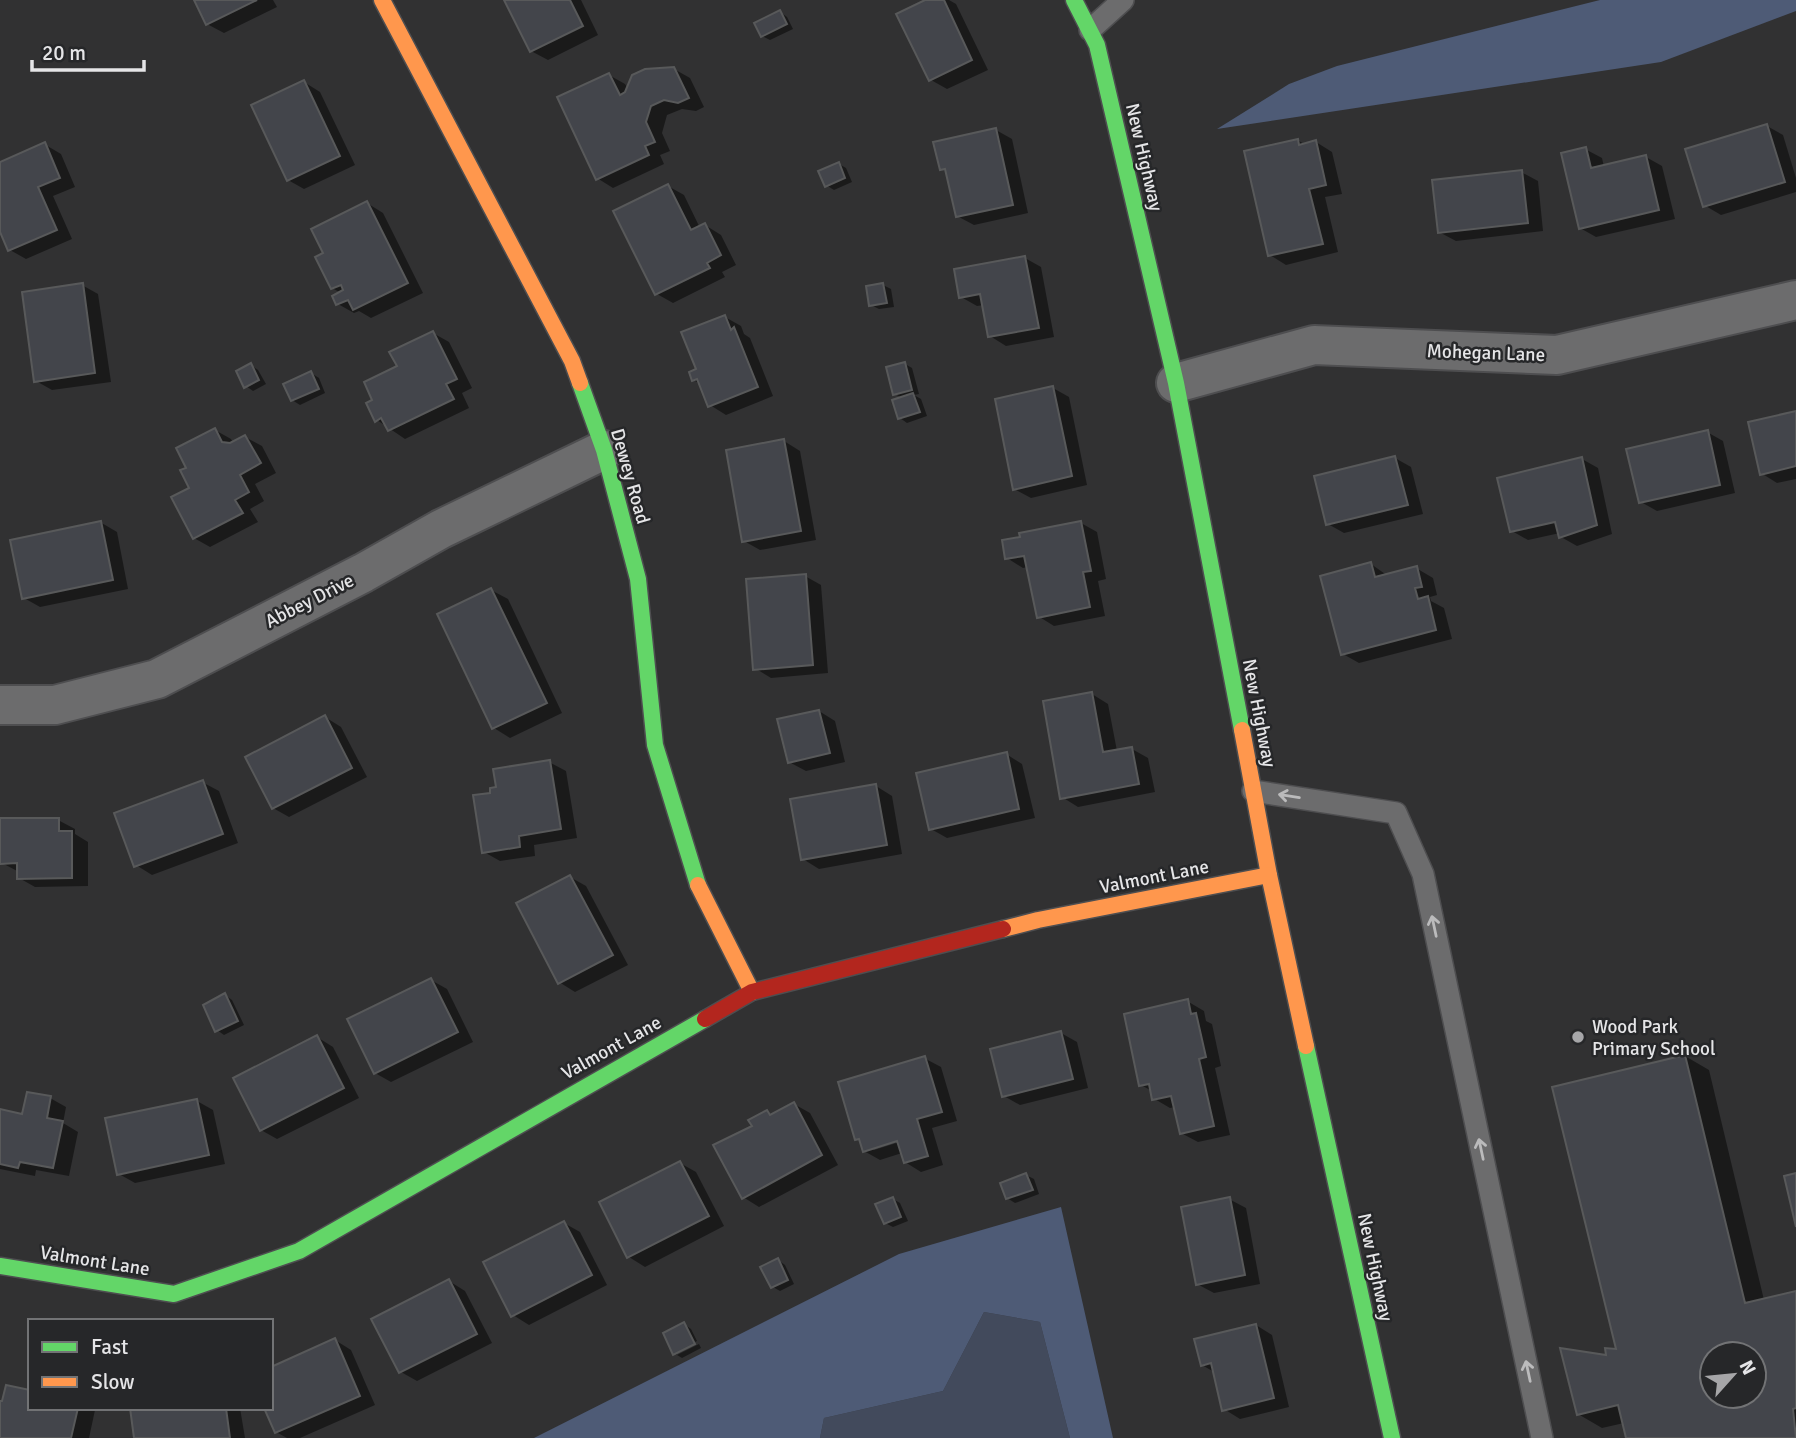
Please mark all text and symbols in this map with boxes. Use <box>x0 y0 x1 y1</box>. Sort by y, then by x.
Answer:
scale bar <box>32 28 144 72</box>
text: 20 m <box>42 40 86 66</box>
street label: New Highway <box>1120 101 1168 214</box>
street label: Mohegan Lane <box>1426 339 1546 367</box>
street label: Dewey Road <box>605 426 655 527</box>
street label: Abbey Drive <box>261 568 358 633</box>
street label: New Highway <box>1237 657 1281 770</box>
one-way arrow <box>1278 789 1301 802</box>
street label: Valmont Lane <box>1097 855 1211 899</box>
one-way arrow <box>1426 915 1440 938</box>
street label: Valmont Lane <box>557 1011 666 1085</box>
place label: Wood Park Primary School <box>1592 1015 1715 1061</box>
marker: Wood Park Primary School <box>1570 1029 1586 1045</box>
one-way arrow <box>1474 1138 1487 1161</box>
street label: New Highway <box>1352 1211 1398 1324</box>
street label: Valmont Lane <box>38 1240 151 1282</box>
legend <box>28 1319 273 1410</box>
text: Fast <box>91 1334 128 1360</box>
north arrow <box>1698 1340 1768 1410</box>
text: N <box>1734 1356 1761 1379</box>
one-way arrow <box>1521 1360 1535 1383</box>
text: Slow <box>91 1369 135 1395</box>

